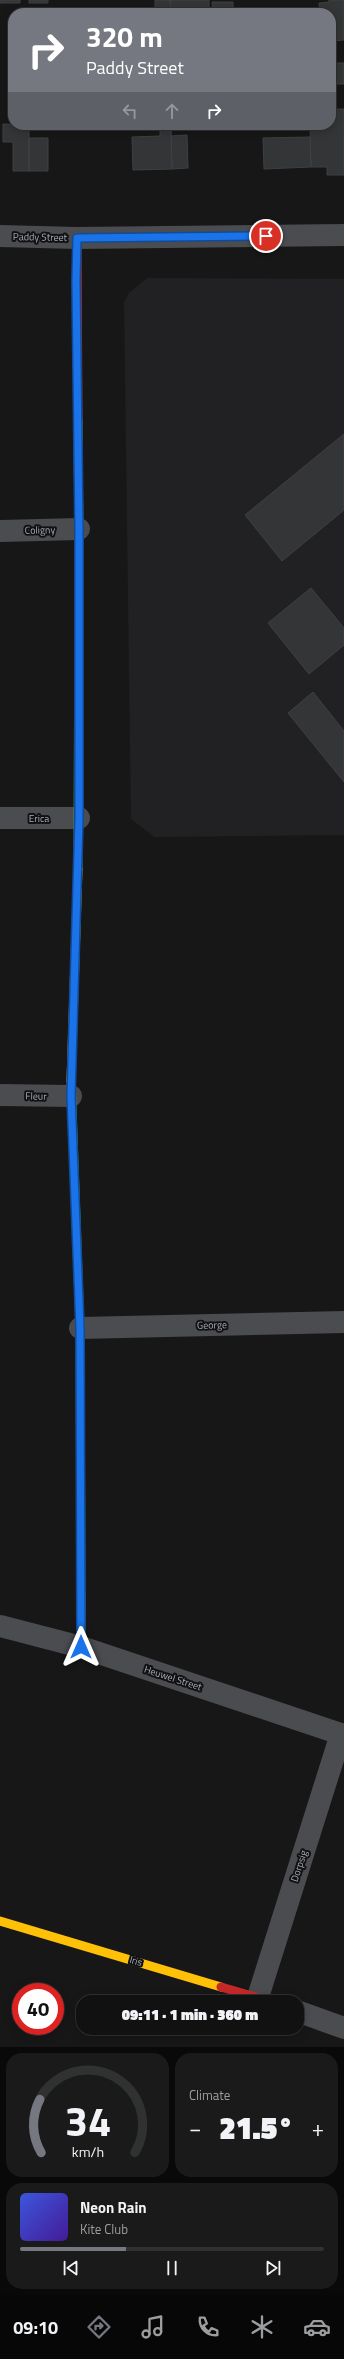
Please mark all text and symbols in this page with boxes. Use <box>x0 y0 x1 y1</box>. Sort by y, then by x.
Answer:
text: 320 m <box>86 15 163 58</box>
icon: right <box>20 24 72 76</box>
text: Paddy Street <box>86 54 184 81</box>
icon: left <box>119 100 141 122</box>
icon: ahead <box>161 100 183 122</box>
icon: right <box>203 100 225 122</box>
pin <box>249 219 283 253</box>
icon: arrive <box>255 225 277 247</box>
street label: Paddy Street <box>13 229 68 245</box>
street label: Coligny <box>25 522 55 538</box>
street label: Erica <box>29 811 49 826</box>
street label: Fleur <box>25 1088 47 1104</box>
street label: George <box>197 1317 227 1333</box>
position arrow <box>60 1626 102 1668</box>
street label: Heuwel Street <box>142 1662 204 1695</box>
street label: Dorpsig <box>287 1848 311 1884</box>
street label: Iris <box>128 1952 145 1970</box>
speed limit sign: 40 <box>12 1983 64 2035</box>
text: 09:11 · 1 min · 360 m <box>122 2003 258 2026</box>
text: Climate <box>189 2085 230 2105</box>
text: 34 <box>64 2089 111 2152</box>
text: 21.5° <box>219 2105 294 2151</box>
text: − <box>189 2111 201 2145</box>
text: + <box>312 2111 324 2145</box>
text: km/h <box>71 2141 104 2163</box>
text: Neon Rain <box>80 2196 147 2219</box>
text: Kite Club <box>80 2219 128 2239</box>
icon: previous <box>60 2257 82 2279</box>
icon: pause <box>161 2257 183 2279</box>
icon: next <box>262 2257 284 2279</box>
icon: directions <box>85 2313 113 2341</box>
icon: music <box>139 2313 167 2341</box>
icon: phone <box>194 2313 222 2341</box>
icon: climate <box>248 2313 276 2341</box>
icon: car <box>303 2313 331 2341</box>
text: 09:10 <box>13 2314 58 2341</box>

